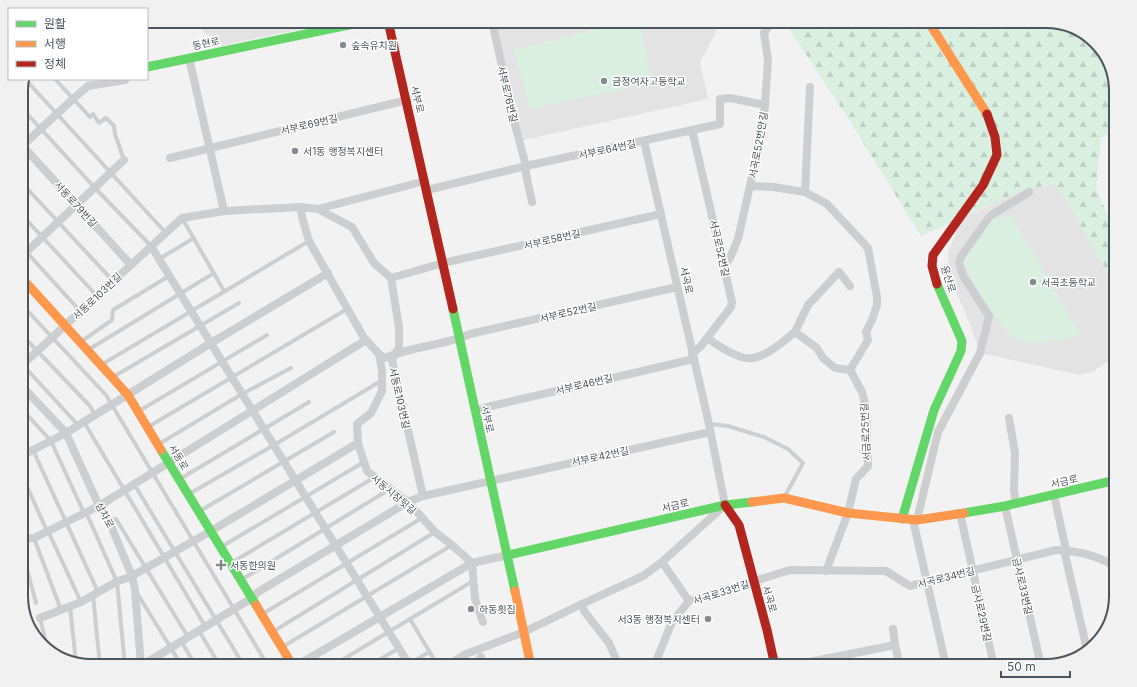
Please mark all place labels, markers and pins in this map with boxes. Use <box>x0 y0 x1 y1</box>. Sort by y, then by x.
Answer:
place label: 숲속유치원 <box>351 39 397 51</box>
marker: 숲속유치원 <box>338 40 348 50</box>
place label: 금정여자고등학교 <box>612 75 686 87</box>
marker: 금정여자고등학교 <box>599 76 609 86</box>
place label: 서1동 행정복지센터 <box>303 145 383 157</box>
marker: 서1동 행정복지센터 <box>290 146 300 156</box>
place label: 서곡초등학교 <box>1041 276 1096 288</box>
marker: 서곡초등학교 <box>1028 277 1038 287</box>
marker: 서동한의원 <box>215 559 227 571</box>
place label: 서동한의원 <box>230 559 276 571</box>
place label: 하동횟집 <box>479 603 516 615</box>
marker: 하동횟집 <box>466 604 476 614</box>
place label: 서3동 행정복지센터 <box>617 613 700 625</box>
marker: 서3동 행정복지센터 <box>703 614 713 624</box>

